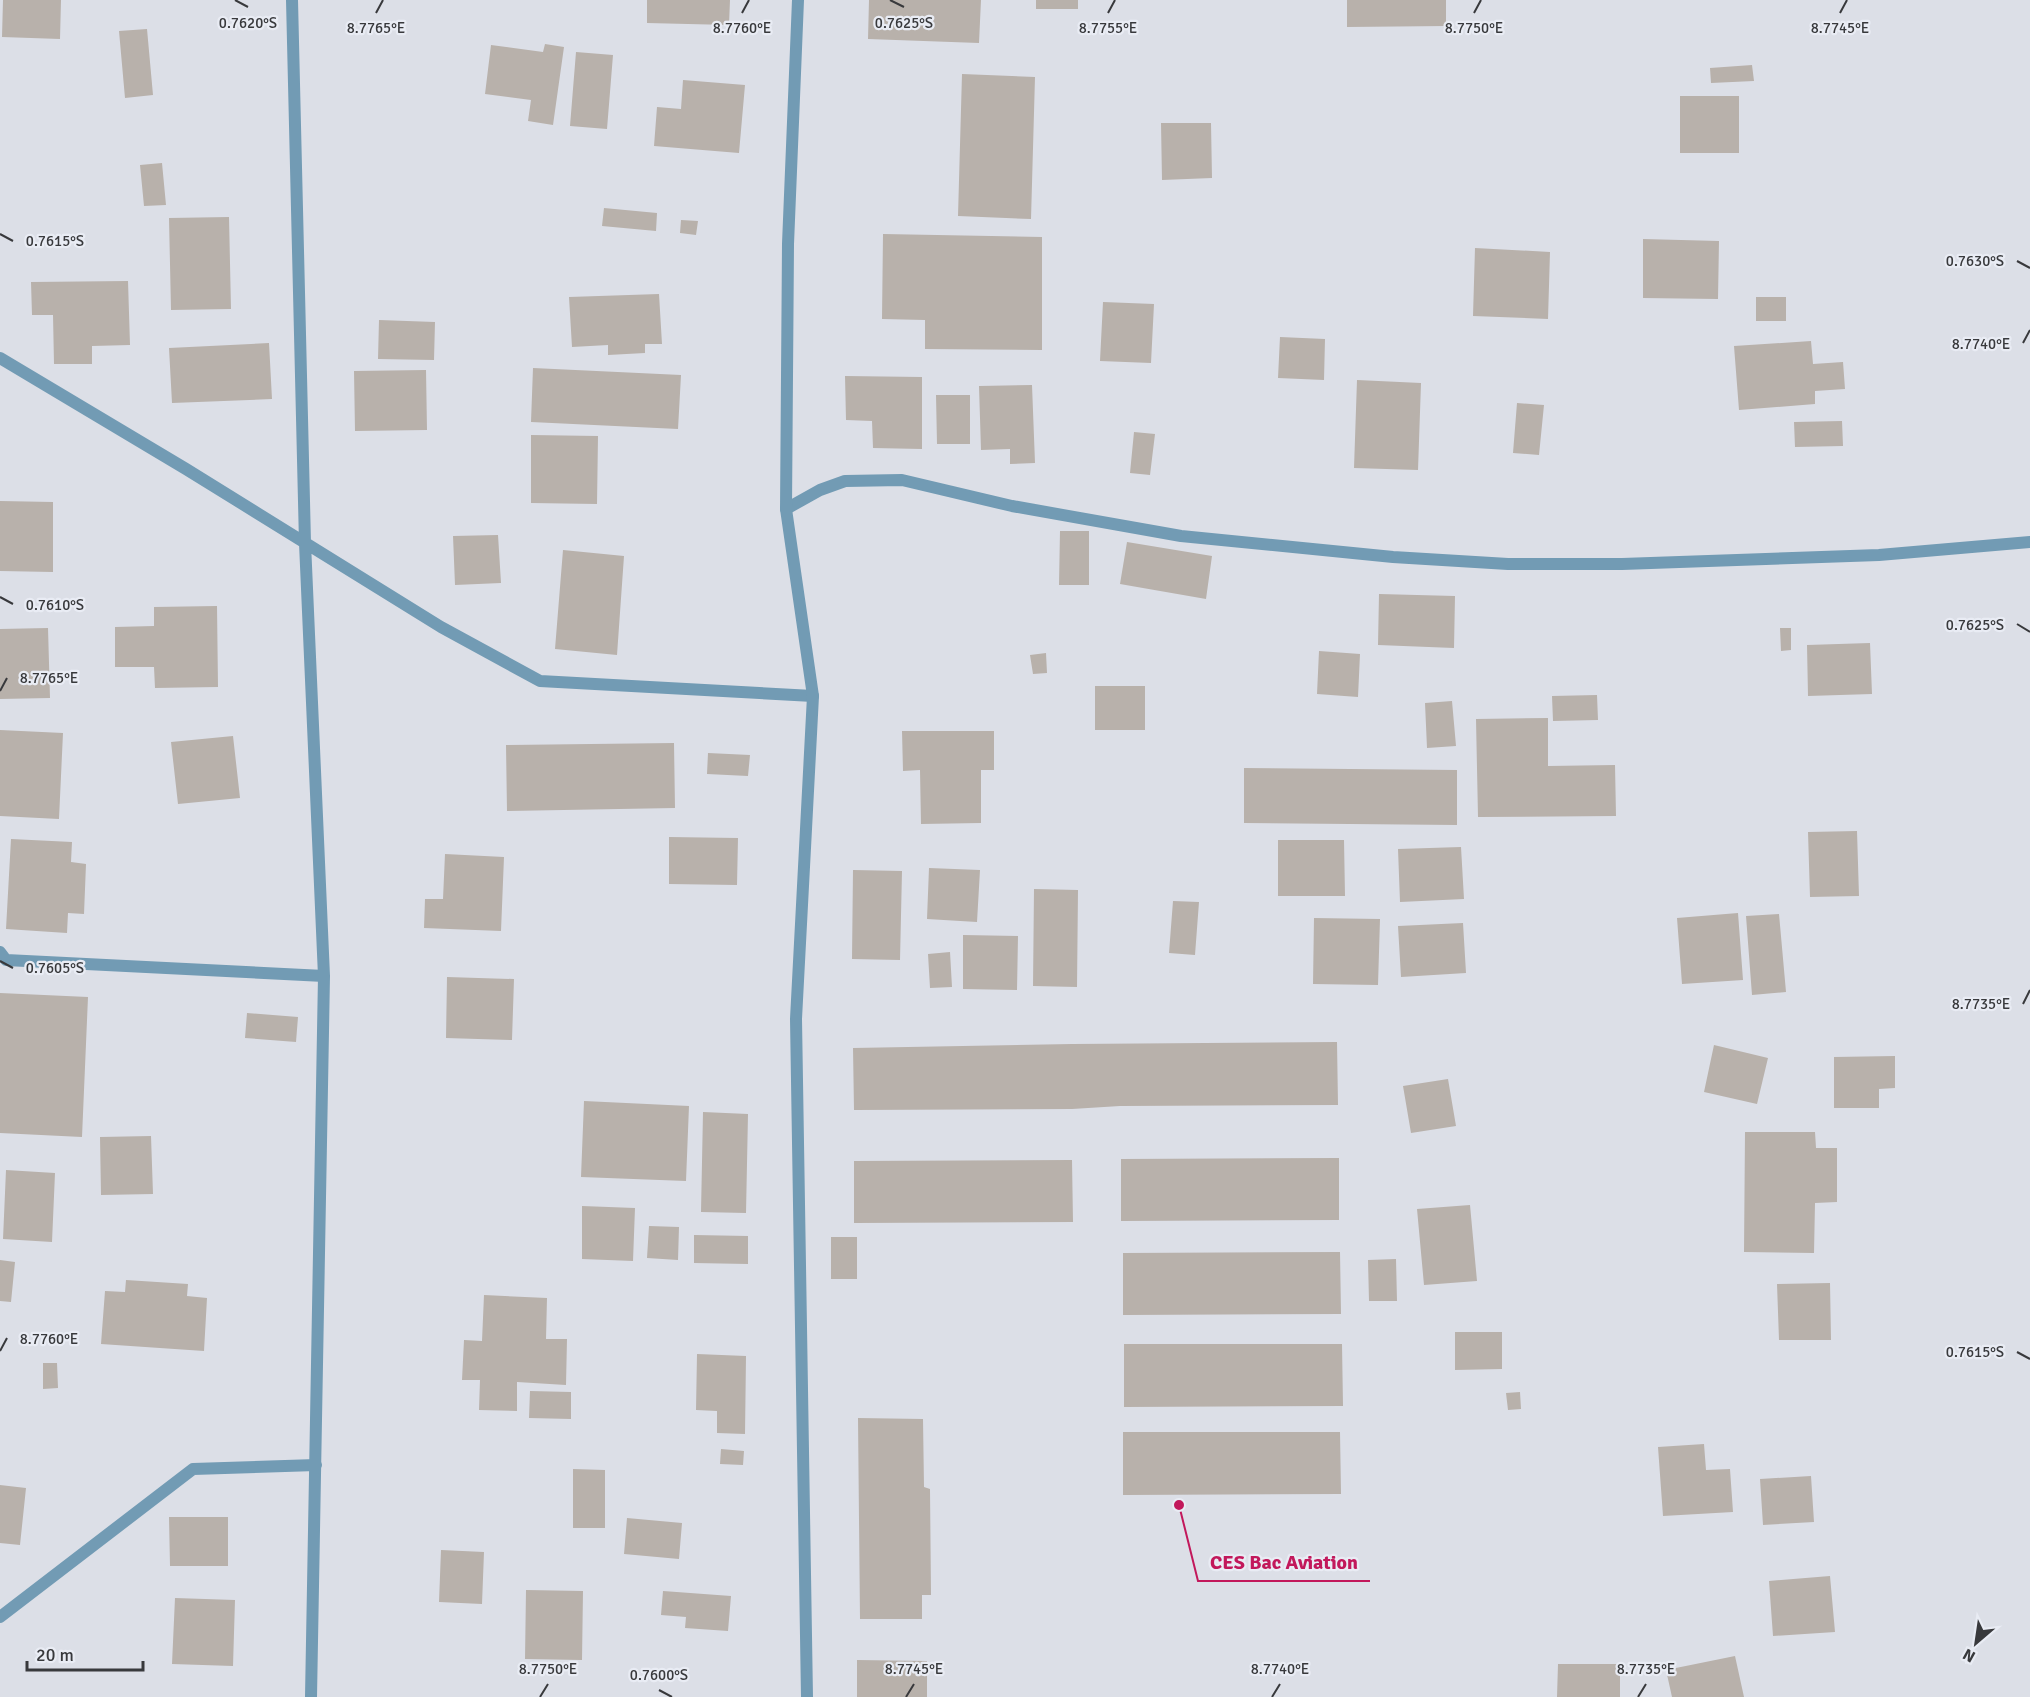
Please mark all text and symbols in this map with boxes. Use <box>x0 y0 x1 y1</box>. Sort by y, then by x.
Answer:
text: 0.7620°S <box>219 14 277 32</box>
text: 0.7625°S <box>875 14 933 32</box>
text: 8.7765°E <box>347 19 405 37</box>
text: 8.7760°E <box>713 19 771 37</box>
text: 8.7755°E <box>1079 19 1137 37</box>
text: 8.7750°E <box>1445 19 1503 37</box>
text: 8.7745°E <box>1811 19 1869 37</box>
text: 0.7615°S <box>26 232 84 250</box>
text: 0.7630°S <box>1946 252 2004 270</box>
text: 8.7740°E <box>1952 335 2010 353</box>
text: 0.7610°S <box>26 596 84 614</box>
text: 0.7625°S <box>1946 616 2004 634</box>
text: 8.7765°E <box>20 669 78 687</box>
text: 0.7605°S <box>26 959 84 977</box>
text: 8.7735°E <box>1952 995 2010 1013</box>
text: 8.7760°E <box>20 1330 78 1348</box>
text: 0.7615°S <box>1946 1343 2004 1361</box>
callout: CES Bac Aviation <box>1198 1543 1370 1581</box>
text: CES Bac Aviation <box>1210 1550 1358 1575</box>
north arrow <box>1946 1613 2006 1673</box>
scale bar <box>27 1634 142 1672</box>
text: 20 m <box>36 1644 74 1666</box>
text: N <box>1959 1644 1979 1667</box>
text: 8.7750°E <box>519 1660 577 1678</box>
text: 8.7745°E <box>885 1660 943 1678</box>
text: 8.7740°E <box>1251 1660 1309 1678</box>
text: 8.7735°E <box>1617 1660 1675 1678</box>
text: 0.7600°S <box>630 1666 688 1684</box>

